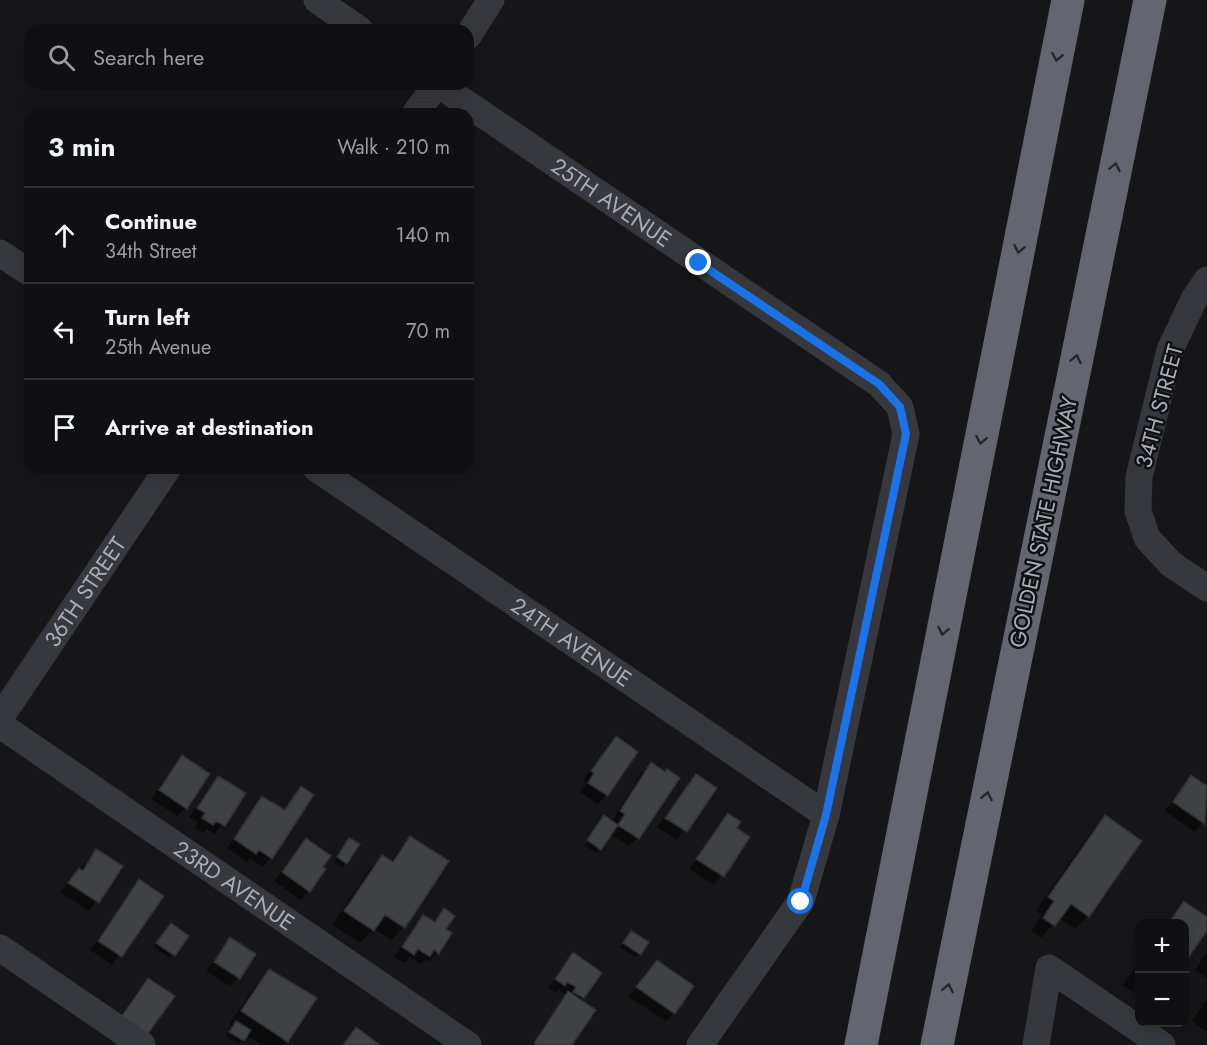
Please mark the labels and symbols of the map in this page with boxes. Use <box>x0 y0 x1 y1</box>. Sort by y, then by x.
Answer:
one-way arrow <box>1051 52 1064 62</box>
street label: 25TH AVENUE <box>545 150 678 255</box>
one-way arrow <box>1108 163 1121 173</box>
one-way arrow <box>1013 243 1026 253</box>
route end <box>685 249 711 275</box>
street label: 34TH STREET <box>1127 340 1191 471</box>
one-way arrow <box>1069 354 1082 364</box>
street label: GOLDEN STATE HIGHWAY <box>1001 393 1085 650</box>
one-way arrow <box>975 435 988 445</box>
street label: 36TH STREET <box>36 530 134 653</box>
street label: 24TH AVENUE <box>505 589 638 694</box>
one-way arrow <box>937 626 950 636</box>
one-way arrow <box>980 792 993 802</box>
street label: 23RD AVENUE <box>167 832 301 938</box>
route start <box>787 888 813 914</box>
one-way arrow <box>941 983 954 993</box>

